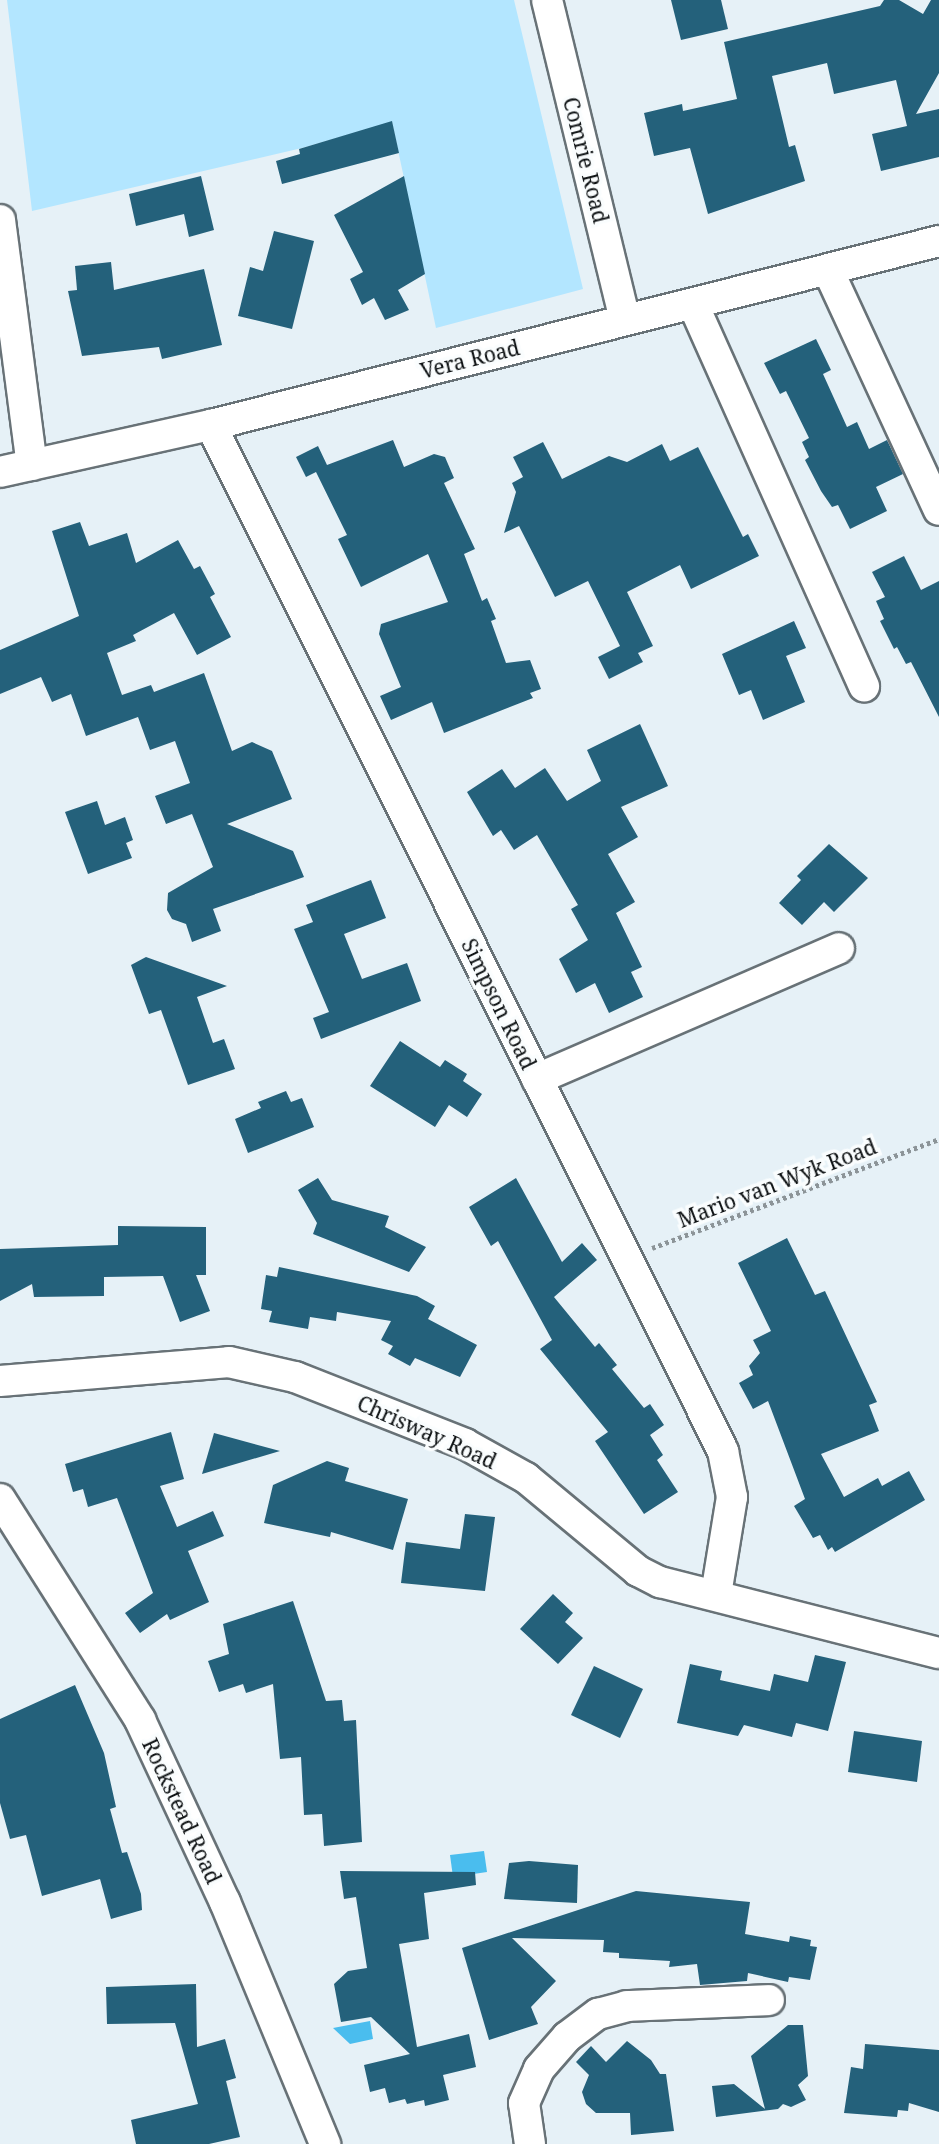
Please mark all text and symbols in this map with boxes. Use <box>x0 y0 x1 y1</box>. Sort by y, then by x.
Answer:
street label: Comrie Road <box>558 94 614 226</box>
street label: Vera Road <box>418 334 522 384</box>
street label: Simpson Road <box>457 935 541 1073</box>
street label: Mario van Wyk Road <box>674 1133 880 1233</box>
street label: Chrisway Road <box>353 1390 501 1474</box>
street label: Rockstead Road <box>137 1734 227 1888</box>

